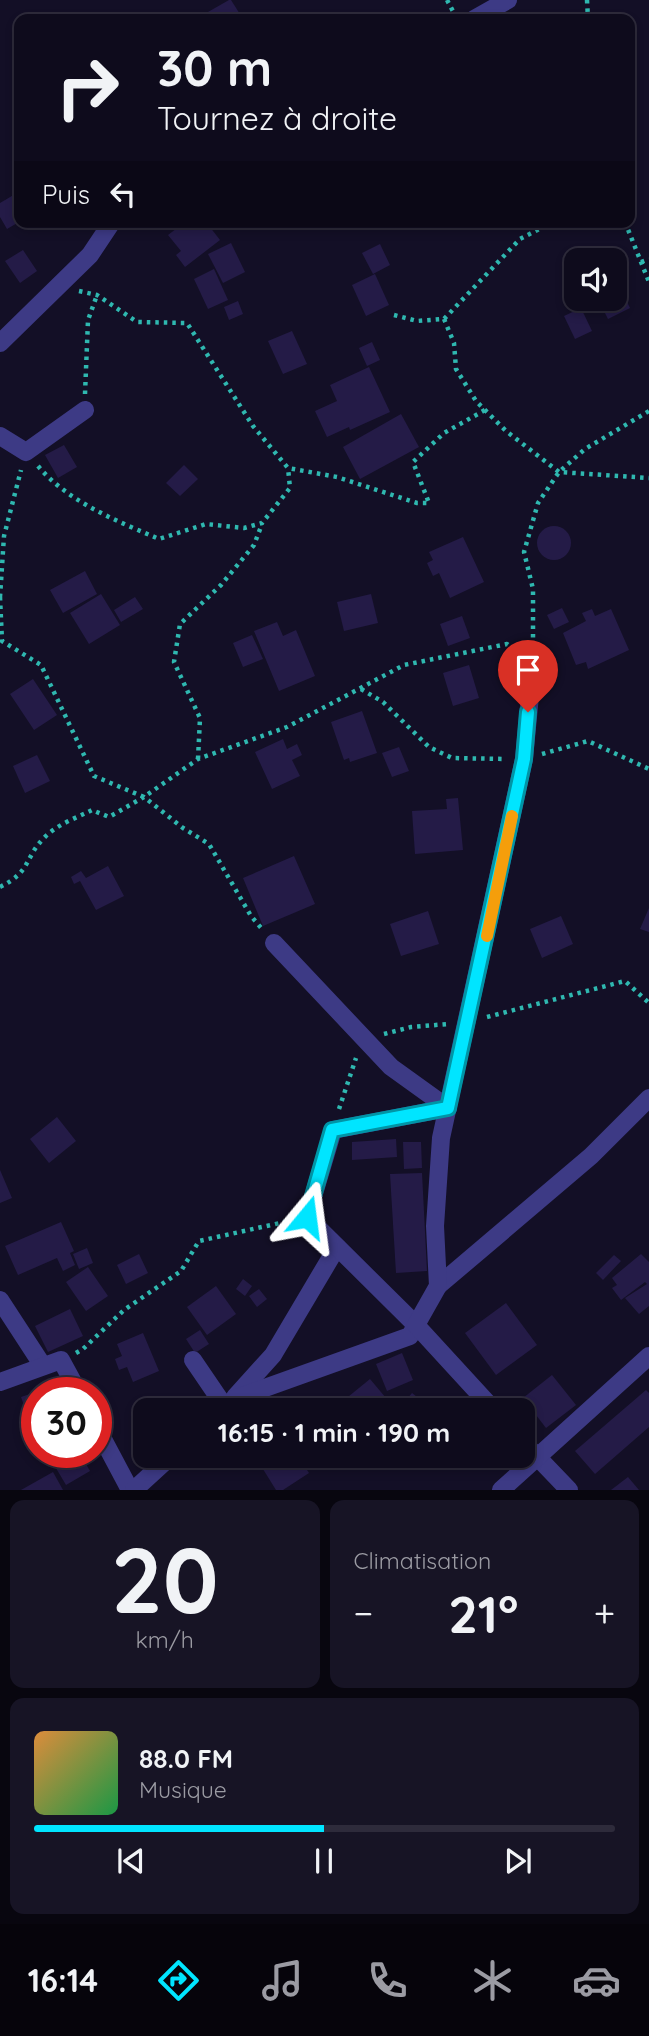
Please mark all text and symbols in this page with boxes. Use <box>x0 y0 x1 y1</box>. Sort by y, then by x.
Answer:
text: 30 m <box>157 37 272 98</box>
icon: right <box>42 42 133 133</box>
text: Tournez à droite <box>157 98 397 138</box>
icon: left <box>104 175 142 213</box>
text: Puis <box>42 178 90 211</box>
map controls <box>564 248 627 311</box>
button: sound <box>564 248 627 311</box>
pin <box>498 640 558 712</box>
icon: arrive <box>509 651 547 689</box>
position arrow <box>270 1180 344 1254</box>
speed limit sign: 30 <box>21 1377 112 1468</box>
text: 16:15 · 1 min · 190 m <box>218 1416 450 1449</box>
text: 20 <box>111 1522 219 1636</box>
text: Climatisation <box>354 1546 491 1575</box>
text: 21° <box>448 1581 519 1646</box>
text: − <box>354 1589 373 1637</box>
text: + <box>594 1589 615 1637</box>
text: km/h <box>136 1625 194 1654</box>
text: 88.0 FM <box>139 1742 233 1775</box>
text: Musique <box>139 1775 227 1804</box>
icon: previous <box>112 1842 150 1880</box>
icon: pause <box>305 1842 343 1880</box>
icon: next <box>499 1842 537 1880</box>
icon: directions <box>154 1956 203 2005</box>
icon: music <box>258 1956 307 2005</box>
icon: phone <box>363 1956 412 2005</box>
icon: climate <box>468 1956 517 2005</box>
icon: car <box>572 1956 621 2005</box>
text: 16:14 <box>28 1960 98 2000</box>

